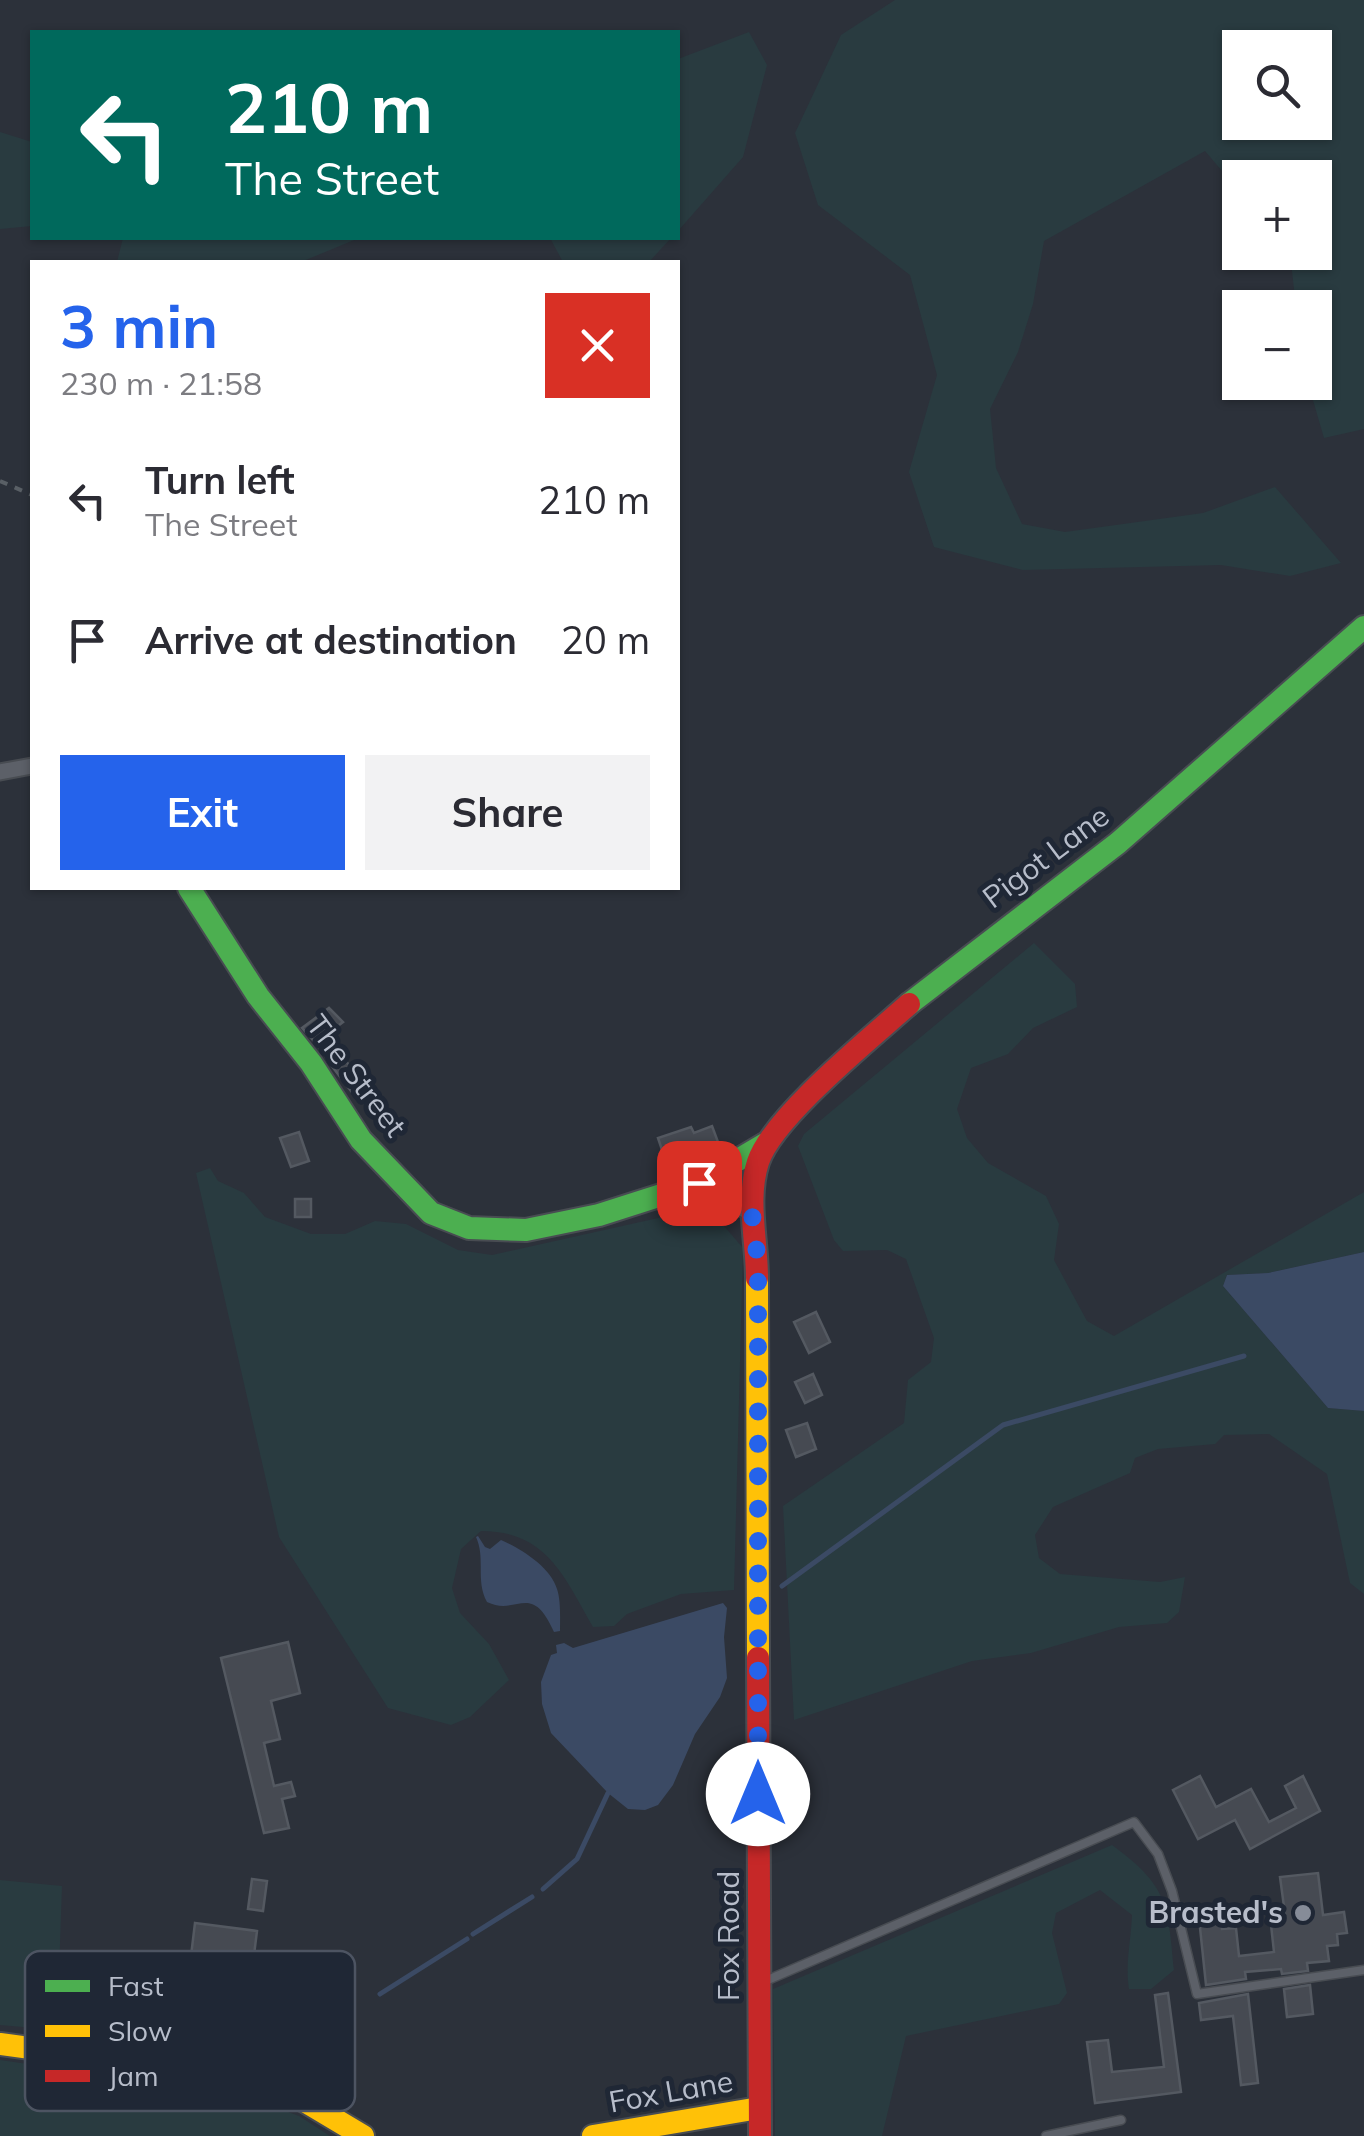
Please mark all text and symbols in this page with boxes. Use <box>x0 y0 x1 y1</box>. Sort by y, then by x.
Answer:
map controls <box>1222 30 1332 400</box>
button: search <box>1222 30 1332 140</box>
text: 210 m <box>225 63 433 151</box>
icon: left <box>60 70 190 200</box>
text: The Street <box>225 150 439 206</box>
button: + <box>1222 160 1332 270</box>
text: 3 min <box>60 288 218 363</box>
button: − <box>1222 290 1332 400</box>
button: close <box>545 293 650 398</box>
text: 230 m · 21:58 <box>60 363 262 403</box>
text: Turn left <box>145 456 295 504</box>
icon: left <box>60 473 115 528</box>
text: 210 m <box>538 476 650 524</box>
text: The Street <box>145 504 297 544</box>
icon: arrive <box>60 613 115 668</box>
text: Arrive at destination <box>145 616 517 664</box>
text: 20 m <box>561 616 650 664</box>
button: Exit <box>60 755 345 870</box>
button: Share <box>365 755 650 870</box>
street label: Pigot Lane <box>975 796 1116 916</box>
street label: The Street <box>299 1007 415 1144</box>
pin <box>657 1141 742 1226</box>
icon: arrive <box>672 1156 727 1211</box>
position arrow <box>706 1742 810 1846</box>
street label: Fox Road <box>709 1871 747 2001</box>
place label: Brasted's <box>1149 1893 1283 1931</box>
marker: Brasted's <box>1292 1902 1314 1924</box>
legend <box>25 1951 355 2111</box>
text: Fast <box>108 1968 164 2003</box>
text: Slow <box>108 2013 172 2048</box>
text: Jam <box>108 2058 159 2093</box>
street label: Fox Lane <box>606 2061 736 2121</box>

